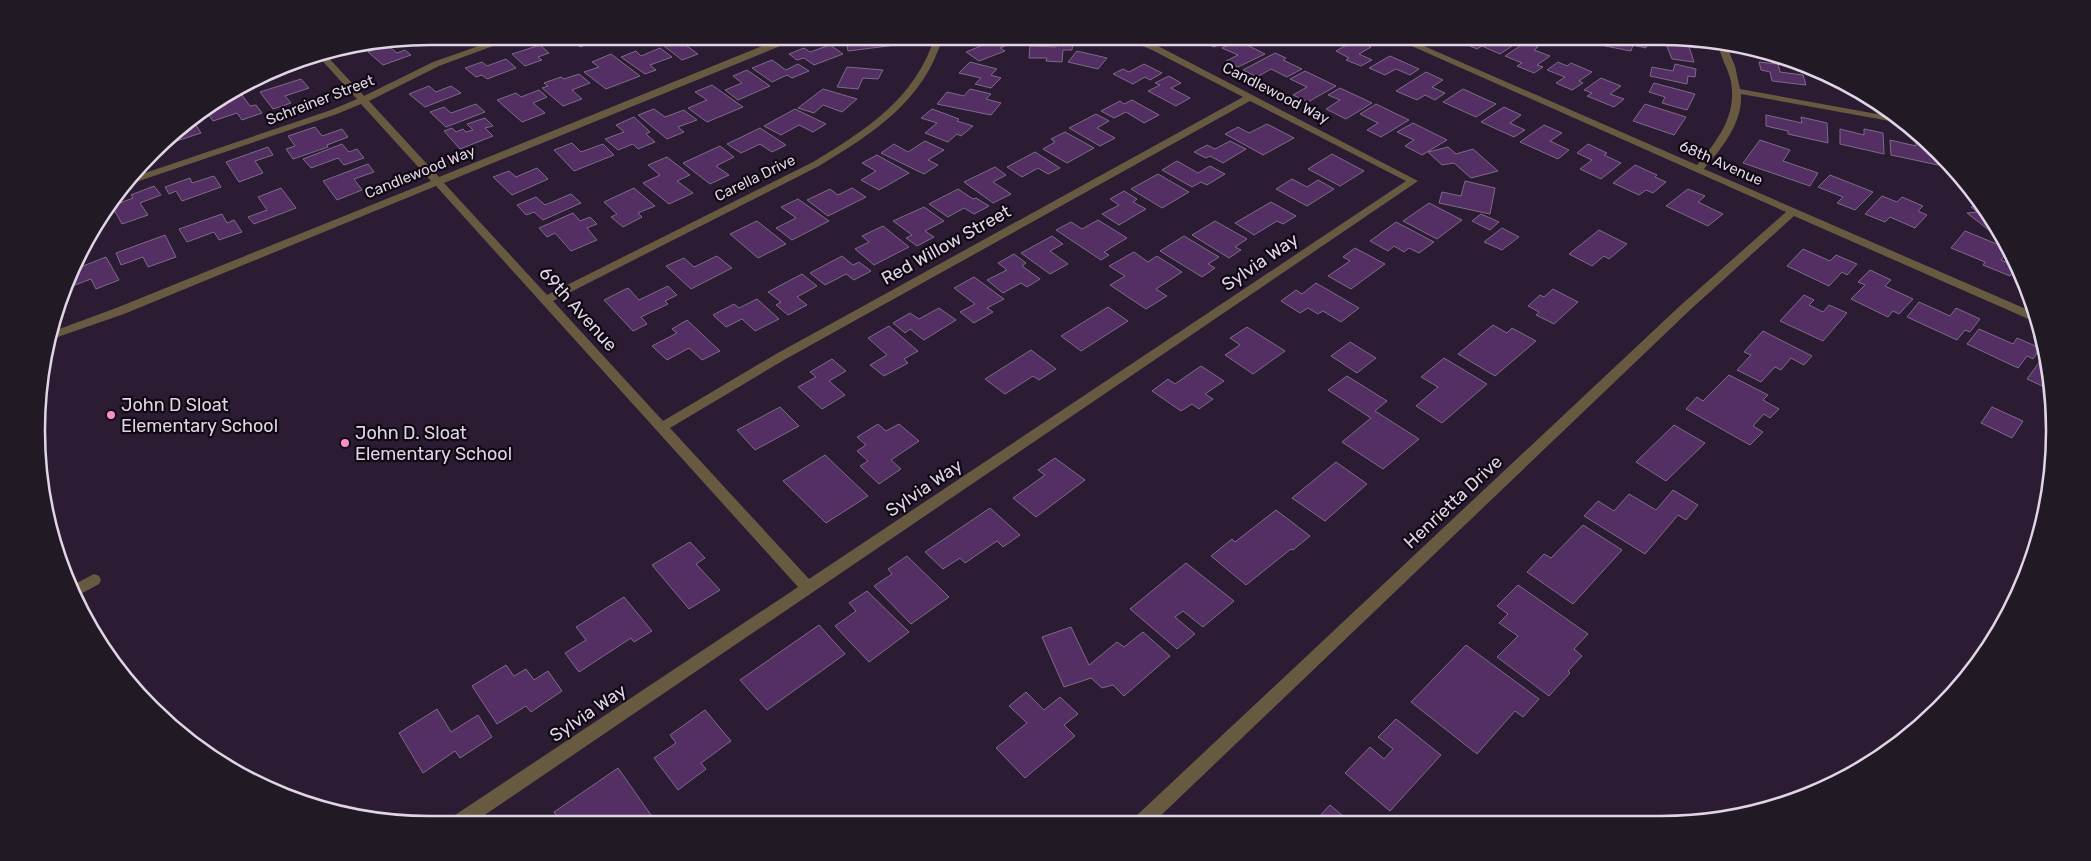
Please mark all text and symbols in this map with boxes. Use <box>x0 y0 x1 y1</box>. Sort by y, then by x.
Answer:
street label: Candlewood Way <box>1220 58 1332 128</box>
street label: Schreiner Street <box>263 71 377 129</box>
street label: 68th Avenue <box>1677 137 1765 189</box>
street label: Candlewood Way <box>362 142 478 202</box>
street label: Carella Drive <box>712 151 798 205</box>
street label: Red Willow Street <box>877 200 1015 290</box>
street label: Sylvia Way <box>1218 228 1302 296</box>
street label: 69th Avenue <box>534 262 622 356</box>
place label: John D Sloat Elementary School <box>121 394 278 437</box>
marker: John D Sloat Elementary School <box>105 409 117 421</box>
place label: John D. Sloat Elementary School <box>355 422 512 465</box>
marker: John D. Sloat Elementary School <box>339 437 351 449</box>
street label: Henrietta Drive <box>1399 451 1507 553</box>
street label: Sylvia Way <box>882 454 966 522</box>
street label: Sylvia Way <box>546 679 630 747</box>

